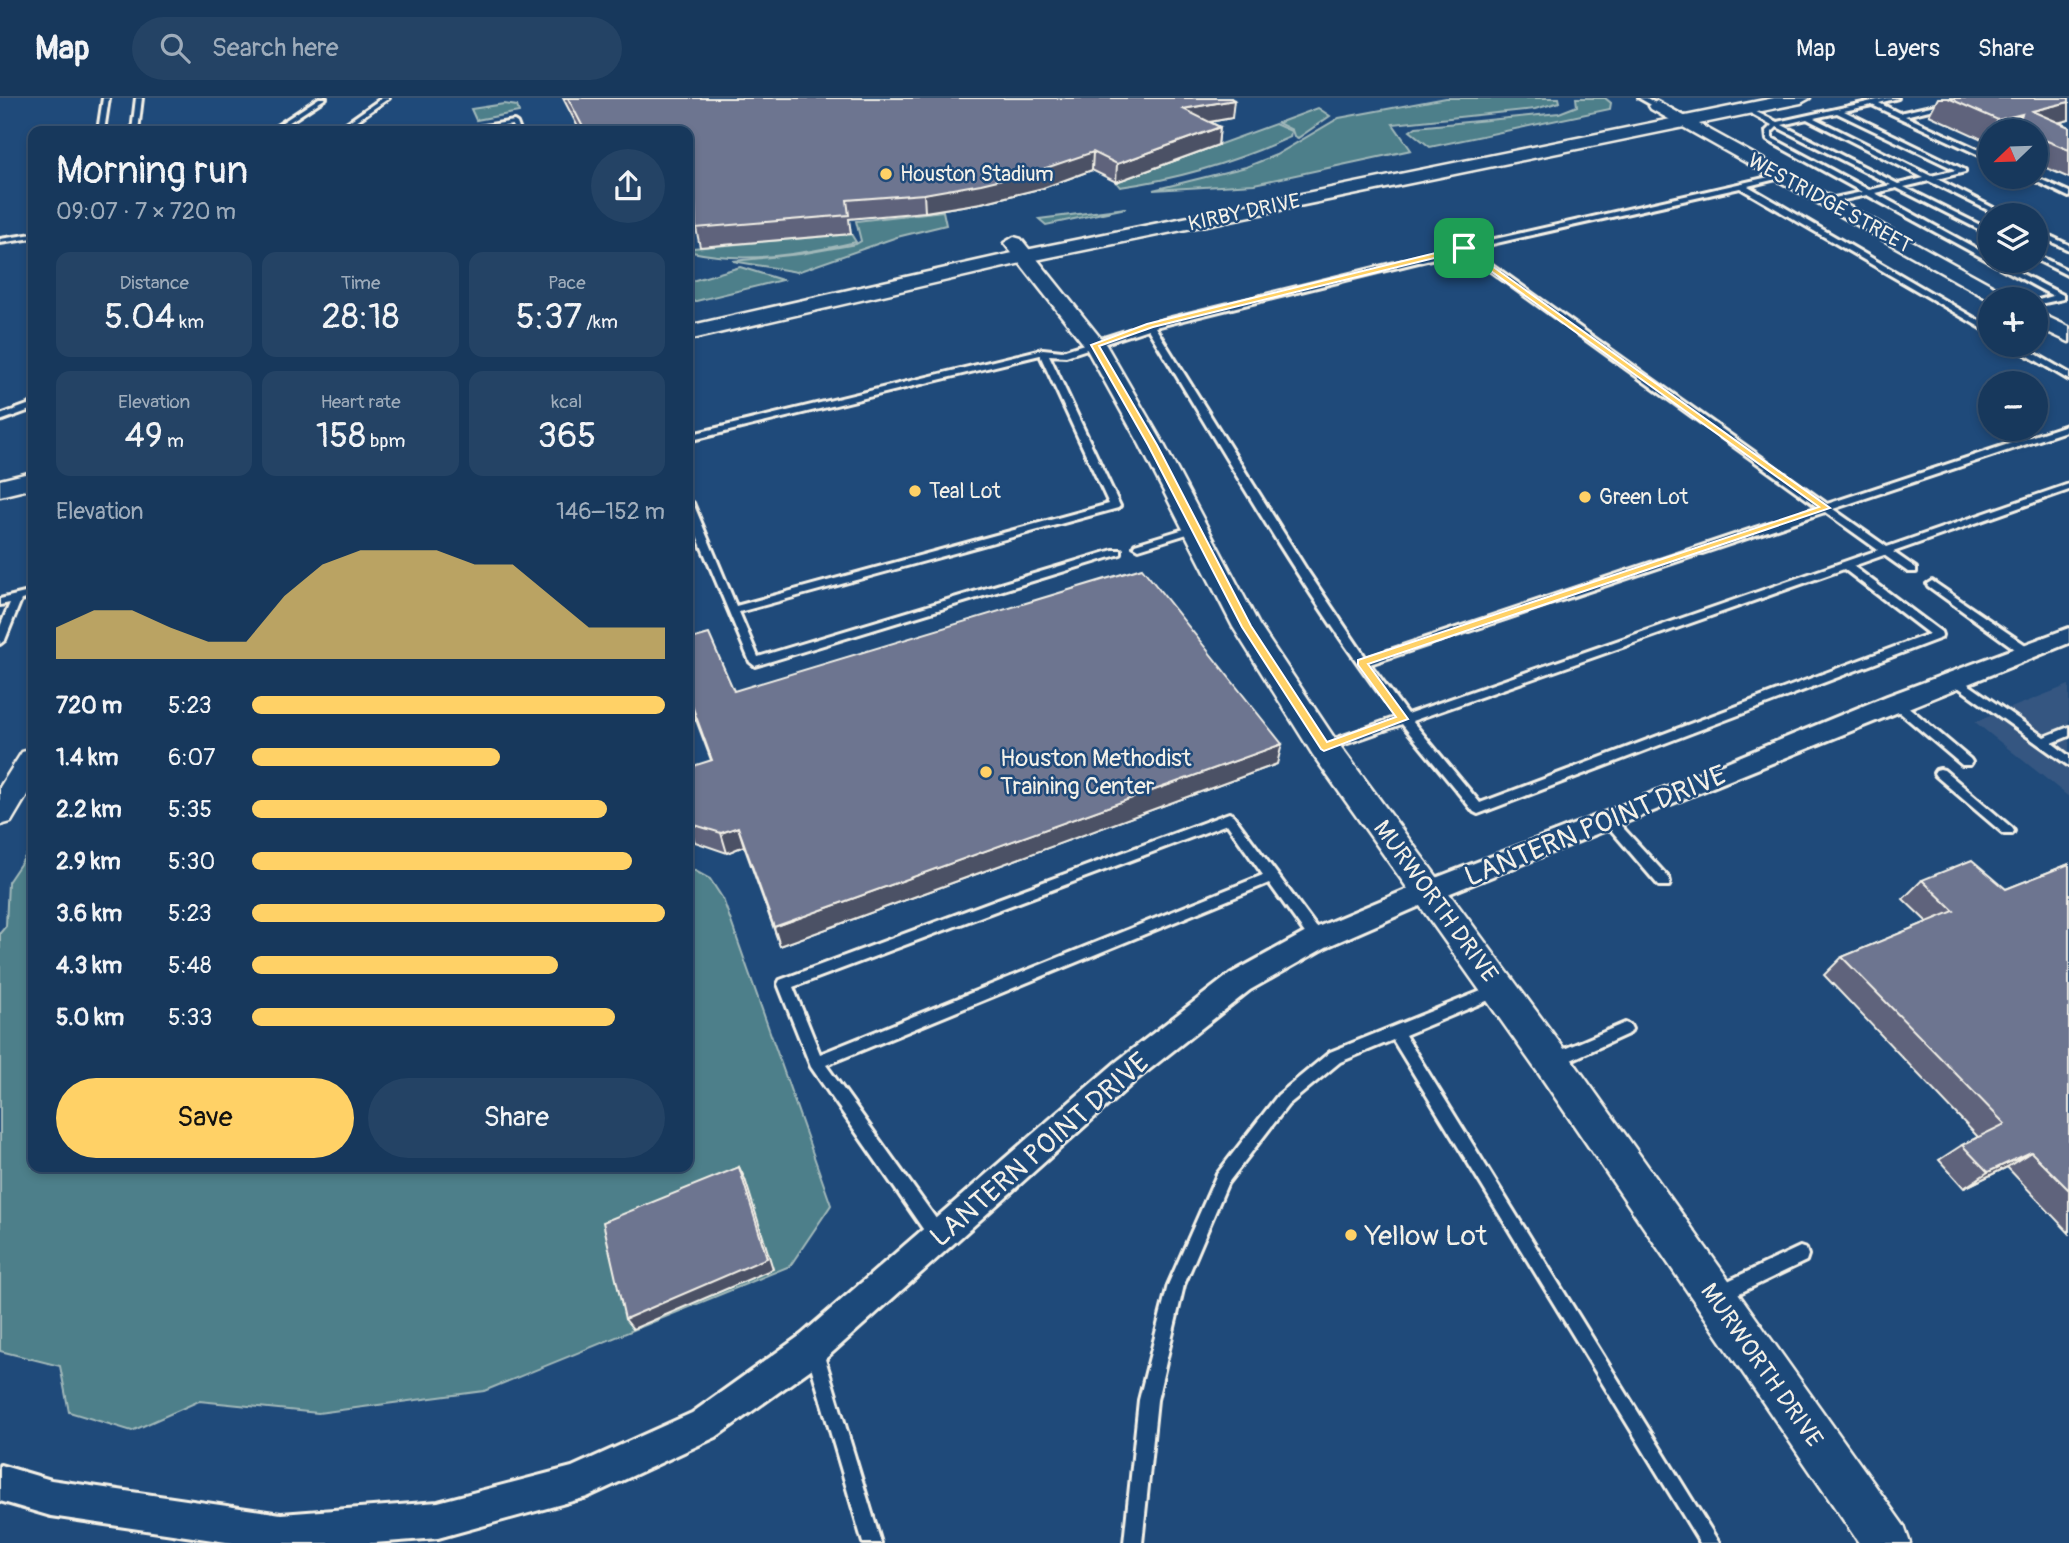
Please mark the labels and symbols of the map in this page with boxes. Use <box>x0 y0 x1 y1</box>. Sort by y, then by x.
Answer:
north arrow <box>1978 119 2048 189</box>
street label: WESTRIDGE STREET <box>1743 147 1917 260</box>
place label: Houston Stadium <box>900 161 1054 188</box>
marker: Houston Stadium <box>878 166 894 182</box>
street label: KIRBY DRIVE <box>1185 187 1303 238</box>
pin <box>1434 218 1494 278</box>
place label: Teal Lot <box>929 478 1001 505</box>
marker: Teal Lot <box>907 483 923 499</box>
place label: Green Lot <box>1599 484 1689 511</box>
marker: Green Lot <box>1577 489 1593 505</box>
place label: Houston Methodist Training Center <box>1000 744 1192 801</box>
street label: LANTERN POINT DRIVE <box>1460 758 1731 895</box>
marker: Houston Methodist Training Center <box>978 764 994 780</box>
street label: MURWORTH DRIVE <box>1367 815 1504 988</box>
street label: LANTERN POINT DRIVE <box>923 1045 1157 1255</box>
place label: Yellow Lot <box>1364 1219 1488 1254</box>
marker: Yellow Lot <box>1343 1227 1359 1243</box>
street label: MURWORTH DRIVE <box>1694 1278 1829 1453</box>

